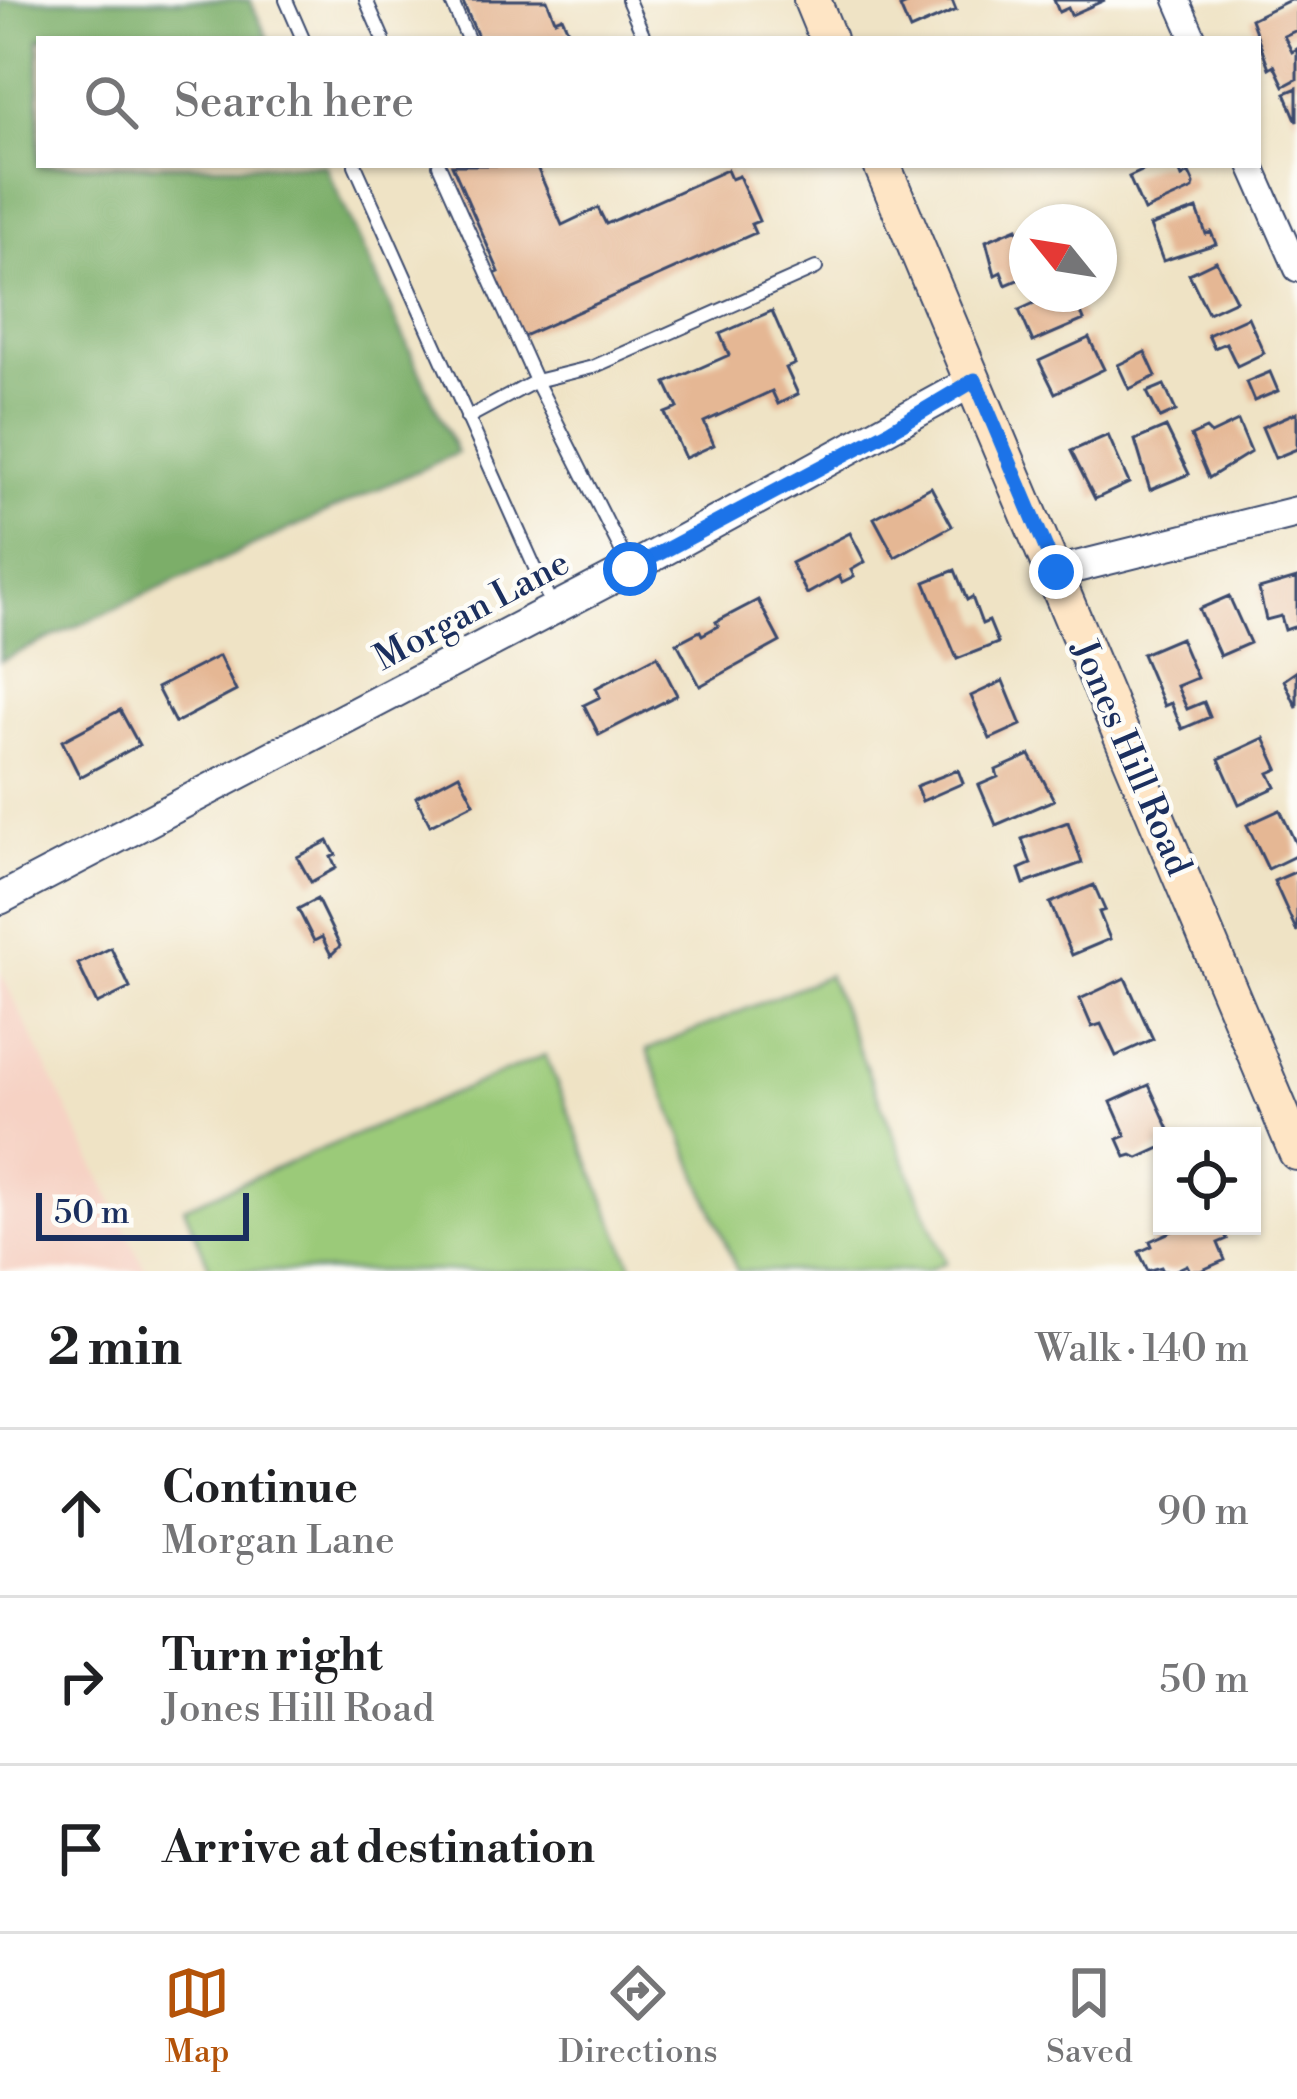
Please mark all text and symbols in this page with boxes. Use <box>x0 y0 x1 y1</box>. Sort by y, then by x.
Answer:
search box <box>36 36 1261 168</box>
icon: search <box>78 69 144 135</box>
text: Search here <box>174 74 414 131</box>
north arrow <box>1009 204 1117 312</box>
street label: Morgan Lane <box>367 541 578 681</box>
route start <box>603 542 657 596</box>
route end <box>1029 545 1083 599</box>
street label: Jones Hill Road <box>1060 632 1201 883</box>
map controls <box>1153 1127 1261 1235</box>
button: locate <box>1153 1127 1261 1235</box>
scale bar <box>36 1187 249 1240</box>
text: 50 m <box>54 1193 130 1234</box>
text: 2 min <box>48 1317 182 1381</box>
text: Walk · 140 m <box>1035 1325 1249 1374</box>
text: Continue <box>162 1460 358 1517</box>
icon: ahead <box>48 1480 114 1546</box>
text: 90 m <box>1157 1488 1249 1537</box>
text: Morgan Lane <box>162 1517 395 1566</box>
text: Turn right <box>162 1628 383 1685</box>
icon: right <box>48 1648 114 1714</box>
text: 50 m <box>1159 1656 1249 1705</box>
text: Jones Hill Road <box>162 1685 434 1734</box>
icon: arrive <box>48 1816 114 1882</box>
text: Arrive at destination <box>162 1820 595 1877</box>
tab: Map <box>164 1960 230 2073</box>
tab: Directions <box>559 1960 718 2073</box>
tab: Saved <box>1046 1960 1133 2073</box>

